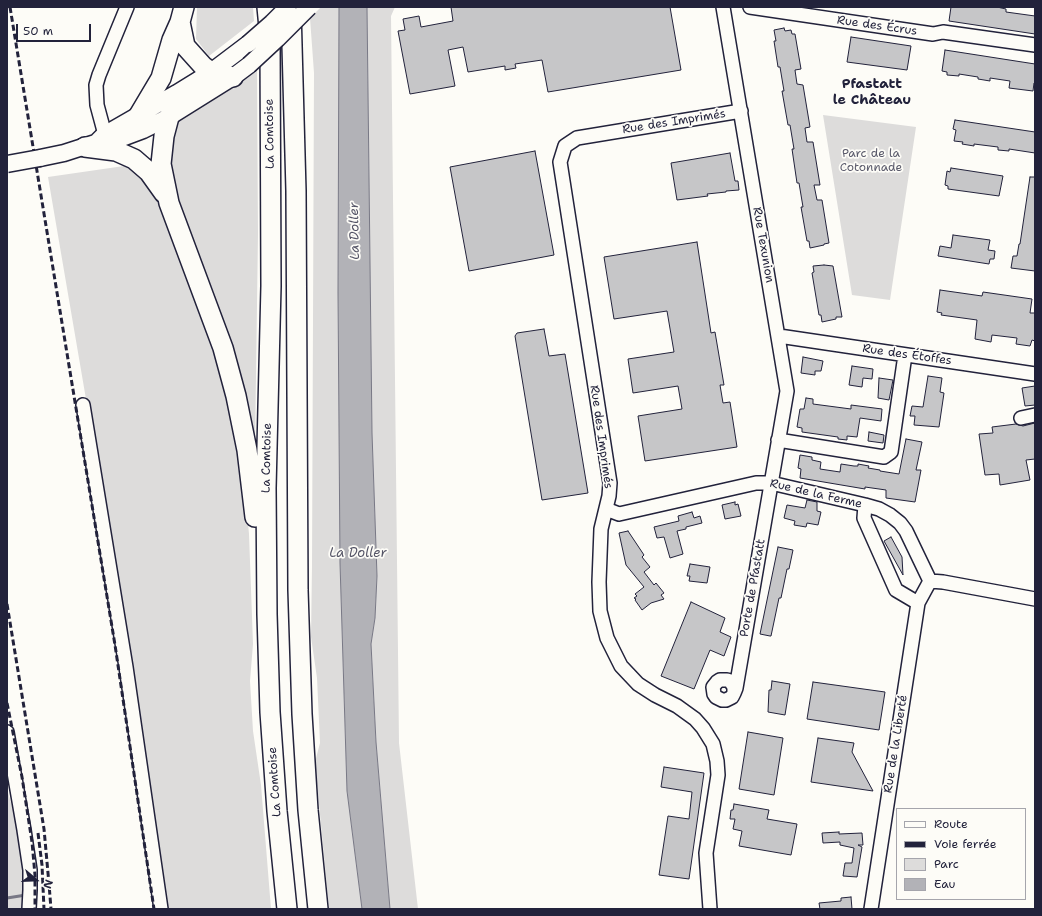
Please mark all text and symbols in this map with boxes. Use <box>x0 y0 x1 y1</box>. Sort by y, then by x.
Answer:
street label: Rue des Écrus <box>836 13 918 39</box>
scale bar <box>18 16 93 42</box>
text: 50 m <box>23 23 53 39</box>
district label: Pfastatt le Château <box>833 76 911 108</box>
street label: La Comtoise <box>262 99 278 169</box>
street label: Rue des Imprimés <box>621 107 727 137</box>
park label: Parc de la Cotonnade <box>840 147 902 175</box>
water label: La Doller <box>347 202 363 260</box>
street label: Rue Texunion <box>749 206 777 284</box>
street label: Rue des Étoffes <box>861 342 953 368</box>
street label: Rue des Imprimés <box>587 384 615 490</box>
street label: La Comtoise <box>259 423 275 493</box>
street label: Rue de la Ferme <box>768 476 864 512</box>
street label: Porte de Pfastatt <box>737 538 769 638</box>
water label: La Doller <box>329 546 387 562</box>
street label: Rue de la Liberté <box>881 694 911 794</box>
street label: La Comtoise <box>265 746 285 818</box>
legend <box>896 808 1026 900</box>
text: Route <box>934 816 968 832</box>
text: Voie ferrée <box>934 836 997 852</box>
text: Parc <box>934 856 959 872</box>
north arrow <box>16 860 56 900</box>
text: Eau <box>934 876 955 892</box>
text: N <box>39 878 56 891</box>

